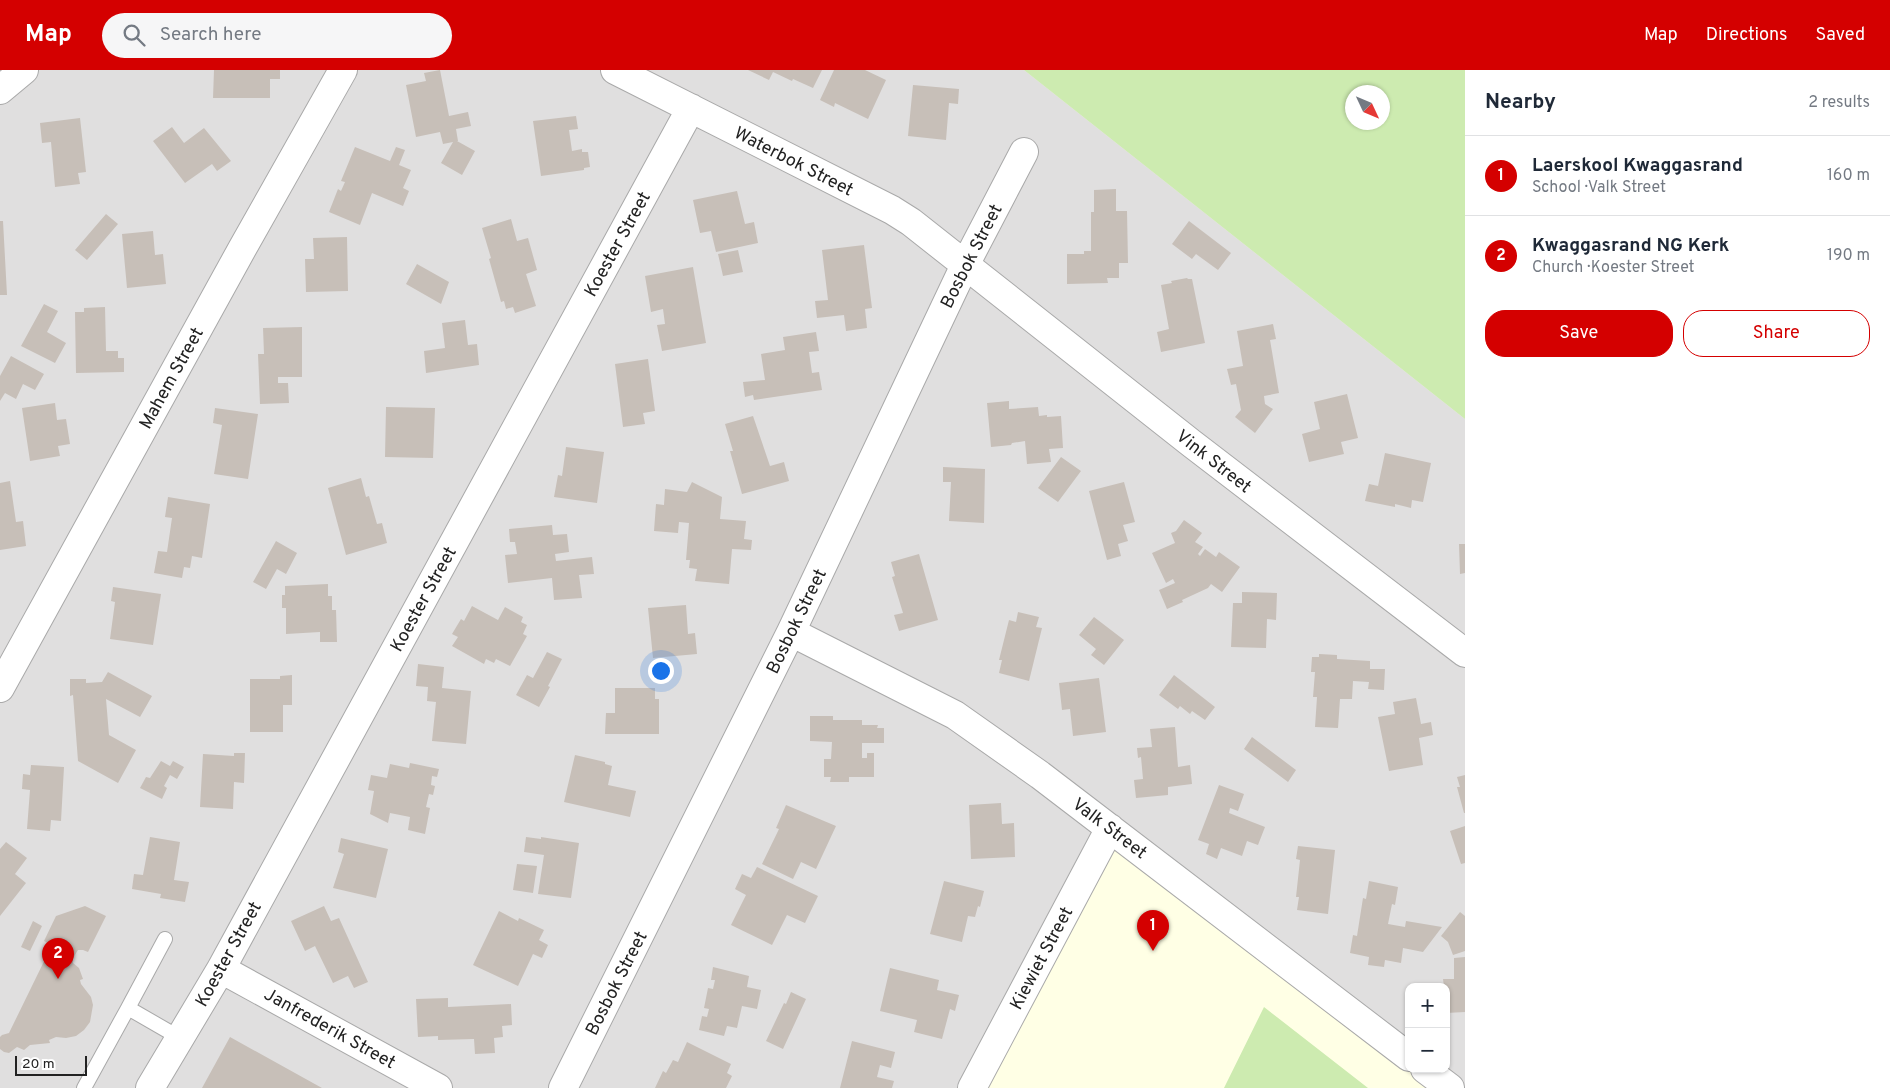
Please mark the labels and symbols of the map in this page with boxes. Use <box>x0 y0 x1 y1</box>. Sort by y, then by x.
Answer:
north arrow <box>1345 85 1390 130</box>
street label: Waterbok Street <box>730 122 857 202</box>
street label: Koester Street <box>580 188 657 301</box>
street label: Bosbok Street <box>936 201 1008 313</box>
street label: Mahem Street <box>135 324 210 434</box>
street label: Vink Street <box>1171 425 1256 499</box>
street label: Koester Street <box>386 543 463 656</box>
street label: Bosbok Street <box>762 565 833 678</box>
your location <box>648 658 674 684</box>
street label: Valk Street <box>1067 794 1151 865</box>
street label: Koester Street <box>191 898 268 1011</box>
street label: Kiewiet Street <box>1006 903 1079 1014</box>
pin: 1 <box>1137 910 1169 951</box>
street label: Bosbok Street <box>581 928 653 1040</box>
pin: 2 <box>42 938 74 979</box>
street label: Janfrederik Street <box>259 984 399 1075</box>
scale bar <box>15 1053 88 1076</box>

